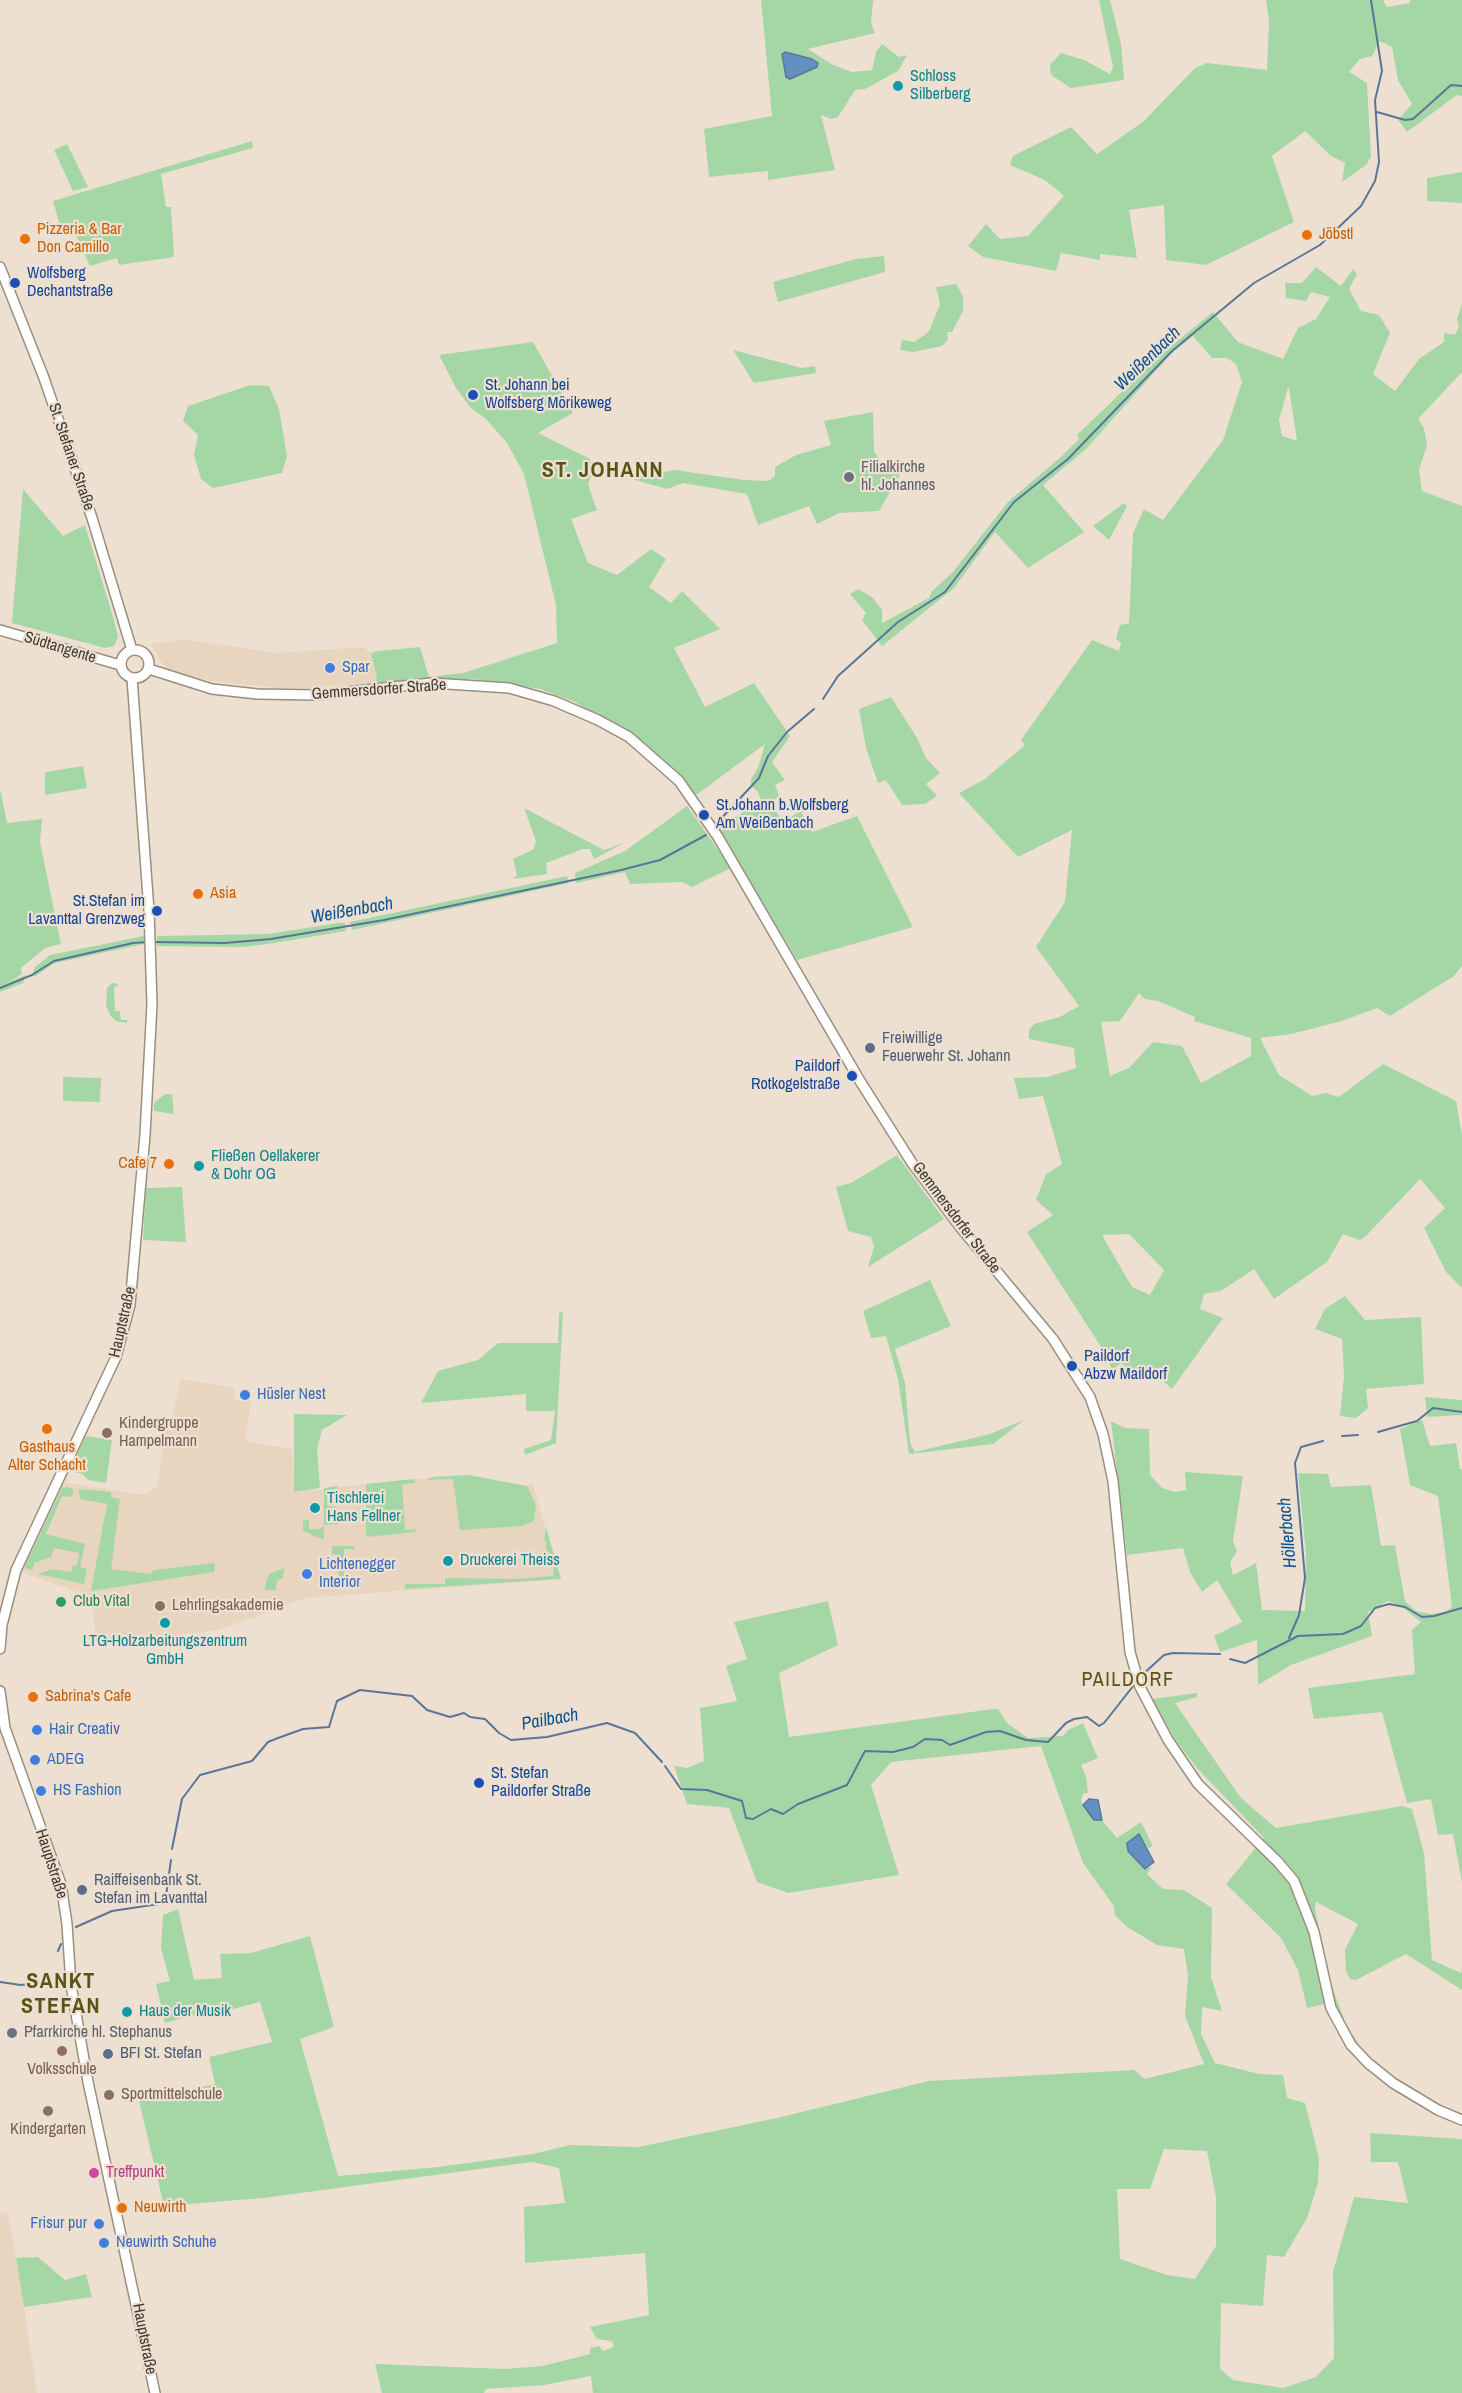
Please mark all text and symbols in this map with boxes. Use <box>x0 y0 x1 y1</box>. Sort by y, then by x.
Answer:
place label: Schloss Silberberg <box>910 67 971 105</box>
marker: Schloss Silberberg <box>891 79 905 93</box>
place label: Pizzeria & Bar Don Camillo <box>37 220 122 258</box>
place label: Jöbstl <box>1319 225 1353 245</box>
marker: Jöbstl <box>1300 228 1314 242</box>
marker: Pizzeria & Bar Don Camillo <box>18 232 32 246</box>
place label: Wolfsberg Dechantstraße <box>27 264 113 302</box>
marker: Wolfsberg Dechantstraße <box>8 276 22 290</box>
water label: Weißenbach <box>1111 322 1185 396</box>
place label: St. Johann bei Wolfsberg Mörikeweg <box>485 376 612 414</box>
marker: St. Johann bei Wolfsberg Mörikeweg <box>466 388 480 402</box>
street label: St. Stefaner Straße <box>44 401 98 513</box>
district label: ST. JOHANN <box>542 458 664 484</box>
place label: Filialkirche hl. Johannes <box>861 458 935 496</box>
marker: Filialkirche hl. Johannes <box>842 470 856 484</box>
street label: Südtangente <box>22 628 98 668</box>
place label: Spar <box>342 658 370 678</box>
marker: Spar <box>323 661 337 675</box>
street label: Gemmersdorfer Straße <box>311 676 447 704</box>
place label: St.Johann b.Wolfsberg Am Weißenbach <box>716 796 849 834</box>
marker: St.Johann b.Wolfsberg Am Weißenbach <box>697 808 711 822</box>
place label: Asia <box>210 884 236 904</box>
marker: Asia <box>191 887 205 901</box>
place label: St.Stefan im Lavanttal Grenzweg <box>28 892 145 930</box>
water label: Weißenbach <box>309 893 395 929</box>
marker: St.Stefan im Lavanttal Grenzweg <box>150 904 164 918</box>
place label: Freiwillige Feuerwehr St. Johann <box>882 1029 1010 1067</box>
marker: Freiwillige Feuerwehr St. Johann <box>863 1041 877 1055</box>
place label: Paildorf Rotkogelstraße <box>751 1057 840 1095</box>
marker: Paildorf Rotkogelstraße <box>845 1069 859 1083</box>
place label: Fließen Oellakerer & Dohr OG <box>211 1147 320 1185</box>
place label: Cafe 7 <box>118 1154 157 1174</box>
marker: Cafe 7 <box>162 1157 176 1171</box>
street label: Gemmersdorfer Straße <box>908 1158 1004 1278</box>
marker: Fließen Oellakerer & Dohr OG <box>192 1159 206 1173</box>
street label: Hauptstraße <box>106 1285 140 1359</box>
place label: Paildorf Abzw Maildorf <box>1084 1347 1167 1385</box>
marker: Paildorf Abzw Maildorf <box>1065 1359 1079 1373</box>
place label: Hüsler Nest <box>257 1385 326 1405</box>
marker: Hüsler Nest <box>238 1388 252 1402</box>
place label: Kindergruppe Hampelmann <box>119 1414 199 1452</box>
marker: Gasthaus Alter Schacht <box>40 1422 54 1436</box>
marker: Kindergruppe Hampelmann <box>100 1426 114 1440</box>
place label: Gasthaus Alter Schacht <box>8 1438 86 1476</box>
place label: Tischlerei Hans Fellner <box>327 1489 401 1527</box>
water label: Höllerbach <box>1274 1497 1302 1569</box>
marker: Tischlerei Hans Fellner <box>308 1501 322 1515</box>
place label: Druckerei Theiss <box>460 1551 560 1571</box>
marker: Druckerei Theiss <box>441 1554 455 1568</box>
place label: Lichtenegger Interior <box>319 1555 396 1593</box>
marker: Lichtenegger Interior <box>300 1567 314 1581</box>
place label: Club Vital <box>73 1592 130 1612</box>
marker: Club Vital <box>54 1595 68 1609</box>
place label: Lehrlingsakademie <box>172 1596 284 1616</box>
marker: Lehrlingsakademie <box>153 1599 167 1613</box>
marker: LTG-Holzarbeitungszentrum GmbH <box>158 1616 172 1630</box>
place label: LTG-Holzarbeitungszentrum GmbH <box>83 1632 247 1670</box>
district label: PAILDORF <box>1082 1669 1174 1693</box>
place label: Sabrina's Cafe <box>45 1687 131 1707</box>
marker: Sabrina's Cafe <box>26 1690 40 1704</box>
water label: Pailbach <box>520 1704 580 1736</box>
place label: Hair Creativ <box>49 1720 120 1740</box>
marker: Hair Creativ <box>30 1723 44 1737</box>
place label: ADEG <box>47 1750 84 1770</box>
marker: ADEG <box>28 1753 42 1767</box>
place label: St. Stefan Paildorfer Straße <box>491 1764 591 1802</box>
marker: St. Stefan Paildorfer Straße <box>472 1776 486 1790</box>
place label: HS Fashion <box>53 1781 122 1801</box>
marker: HS Fashion <box>34 1784 48 1798</box>
street label: Hauptstraße <box>31 1827 71 1901</box>
place label: Raiffeisenbank St. Stefan im Lavanttal <box>94 1871 207 1909</box>
marker: Raiffeisenbank St. Stefan im Lavanttal <box>75 1883 89 1897</box>
district label: SANKT STEFAN <box>21 1969 101 2020</box>
place label: Haus der Musik <box>139 2002 231 2022</box>
marker: Haus der Musik <box>120 2005 134 2019</box>
place label: Pfarrkirche hl. Stephanus <box>24 2023 172 2043</box>
marker: Pfarrkirche hl. Stephanus <box>5 2026 19 2040</box>
marker: Volksschule <box>55 2044 69 2058</box>
place label: BFI St. Stefan <box>120 2044 202 2064</box>
marker: BFI St. Stefan <box>101 2047 115 2061</box>
place label: Volksschule <box>27 2060 97 2080</box>
place label: Sportmittelschule <box>121 2085 222 2105</box>
marker: Sportmittelschule <box>102 2088 116 2102</box>
marker: Kindergarten <box>41 2104 55 2118</box>
place label: Kindergarten <box>10 2120 86 2140</box>
place label: Treffpunkt <box>106 2163 164 2183</box>
marker: Treffpunkt <box>87 2166 101 2180</box>
place label: Neuwirth <box>134 2198 186 2218</box>
marker: Neuwirth <box>115 2201 129 2215</box>
place label: Frisur pur <box>30 2214 87 2234</box>
marker: Frisur pur <box>92 2217 106 2231</box>
place label: Neuwirth Schuhe <box>116 2233 217 2253</box>
marker: Neuwirth Schuhe <box>97 2236 111 2250</box>
street label: Hauptstraße <box>128 2302 160 2376</box>

